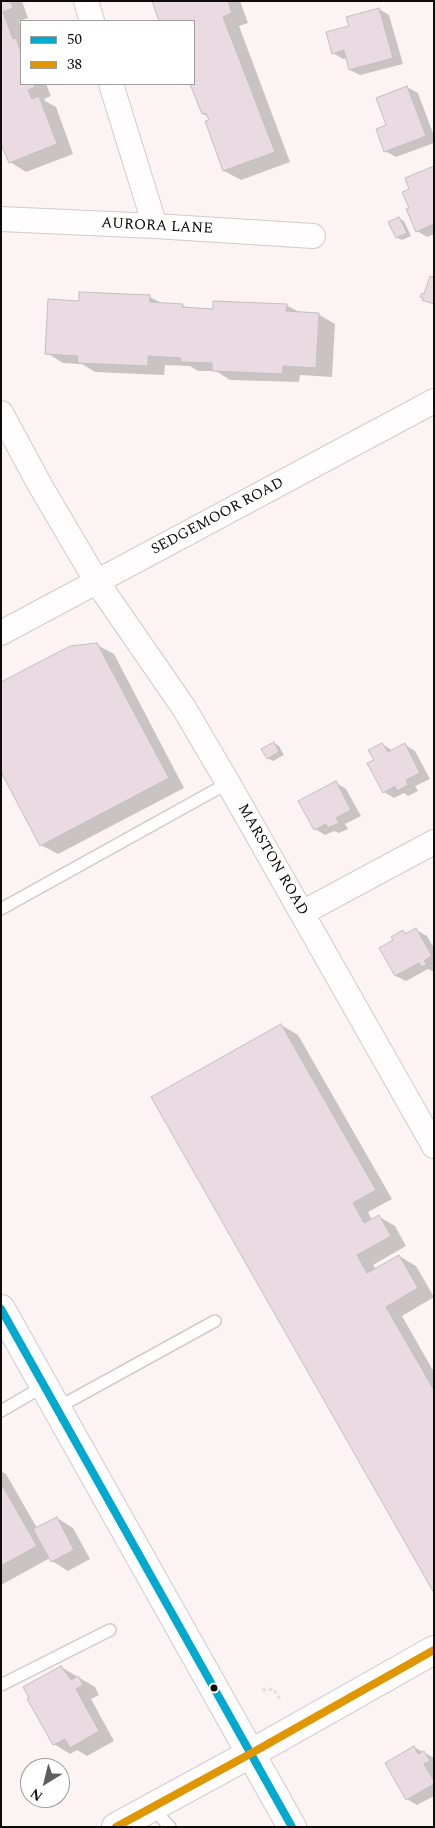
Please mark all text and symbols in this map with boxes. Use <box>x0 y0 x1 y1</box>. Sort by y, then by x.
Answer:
legend <box>20 20 195 85</box>
text: 50 <box>67 28 82 51</box>
text: 38 <box>67 53 82 76</box>
street label: AURORA LANE <box>101 215 213 239</box>
street label: SEDGEMOOR ROAD <box>149 474 287 560</box>
street label: MARSTON ROAD <box>233 801 311 919</box>
unlabelled marker <box>209 1683 219 1693</box>
north arrow <box>20 1758 70 1808</box>
text: N <box>26 1783 47 1807</box>

